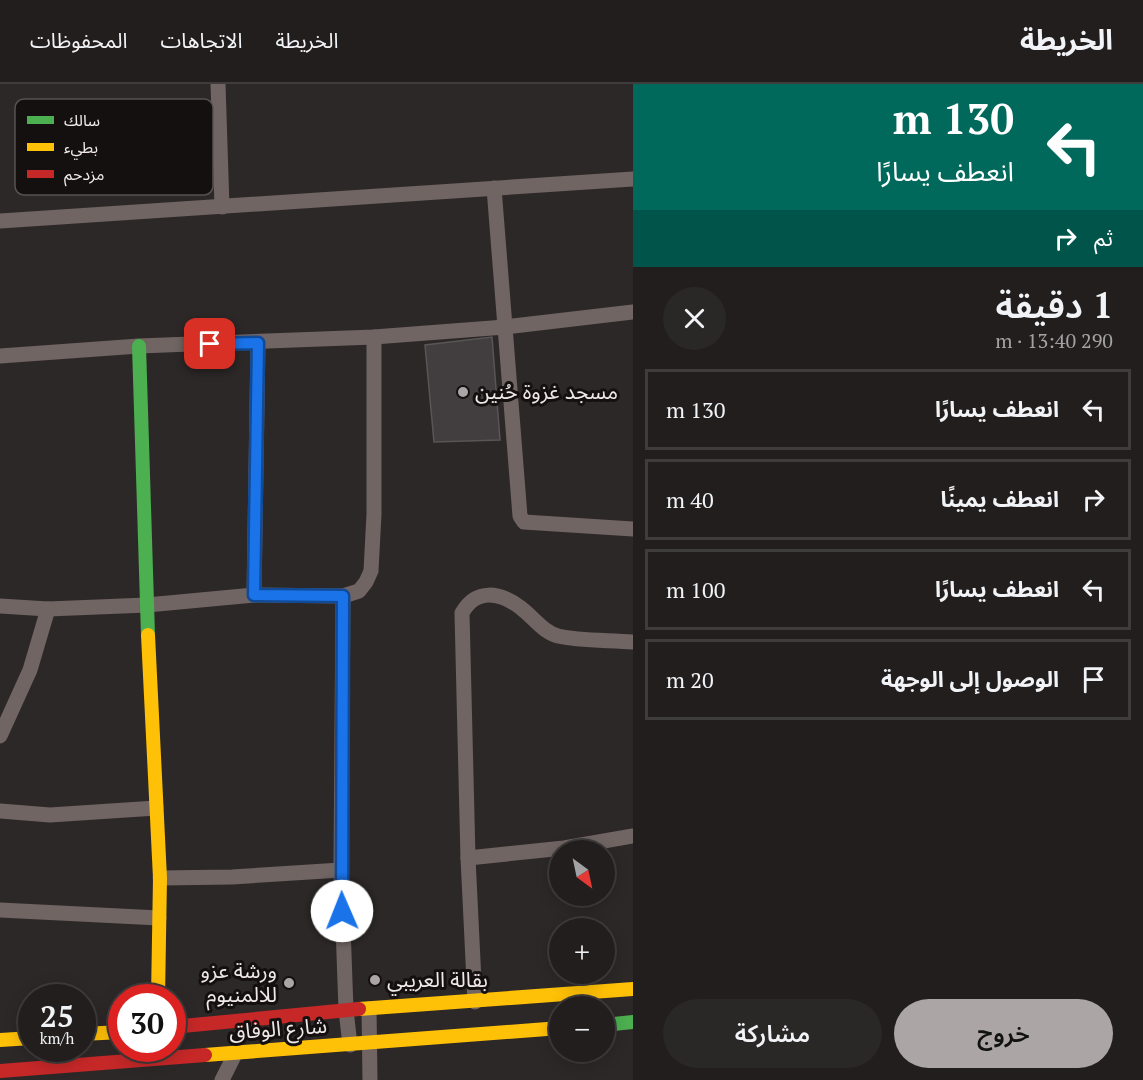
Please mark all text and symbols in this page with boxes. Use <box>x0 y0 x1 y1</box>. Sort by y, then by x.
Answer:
text: الخريطة <box>1020 21 1113 58</box>
text: المحفوظات <box>30 26 127 54</box>
text: الاتجاهات <box>160 26 242 54</box>
text: الخريطة <box>275 26 338 54</box>
text: 130 m <box>893 90 1014 146</box>
legend <box>15 99 213 195</box>
icon: left <box>1035 108 1113 186</box>
text: سالك <box>64 109 100 131</box>
text: بطيء <box>64 136 98 160</box>
text: انعطف يسارًا <box>876 153 1014 189</box>
text: مزدحم <box>64 163 104 187</box>
icon: right <box>1049 222 1082 255</box>
text: ثم <box>1094 223 1113 252</box>
text: 1 دقيقة <box>996 281 1113 328</box>
button: close <box>663 287 726 350</box>
pin <box>184 318 235 369</box>
icon: arrive <box>193 327 226 360</box>
text: 290 m · 13:40 <box>995 327 1113 354</box>
place label: مسجد غزوة حُنين <box>475 377 618 405</box>
marker: مسجد غزوة حُنين <box>456 385 470 399</box>
icon: left <box>1077 393 1110 426</box>
text: انعطف يسارًا <box>935 394 1059 423</box>
text: 130 m <box>666 395 726 424</box>
icon: right <box>1077 483 1110 516</box>
text: انعطف يمينًا <box>941 484 1059 513</box>
text: 40 m <box>666 485 714 514</box>
icon: left <box>1077 573 1110 606</box>
text: انعطف يسارًا <box>935 574 1059 603</box>
text: 100 m <box>666 575 726 604</box>
icon: arrive <box>1077 663 1110 696</box>
text: الوصول إلى الوجهة <box>881 664 1059 693</box>
text: 20 m <box>666 665 714 694</box>
north arrow <box>549 840 615 906</box>
map controls <box>549 840 615 1062</box>
position arrow <box>310 879 374 943</box>
button: + <box>549 918 615 984</box>
place label: ورشة عزو للالمنيوم <box>200 956 277 1011</box>
place label: بقالة العريبي <box>387 965 488 996</box>
marker: بقالة العريبي <box>368 973 382 987</box>
marker: ورشة عزو للالمنيوم <box>282 976 296 990</box>
speed limit sign: 30 <box>108 984 186 1062</box>
text: 25 <box>40 996 74 1036</box>
button: − <box>549 996 615 1062</box>
button: مشاركة <box>663 999 882 1068</box>
button: خروج <box>894 999 1113 1068</box>
street label: شارع الوفاق <box>228 1011 328 1047</box>
text: km/h <box>40 1028 74 1048</box>

